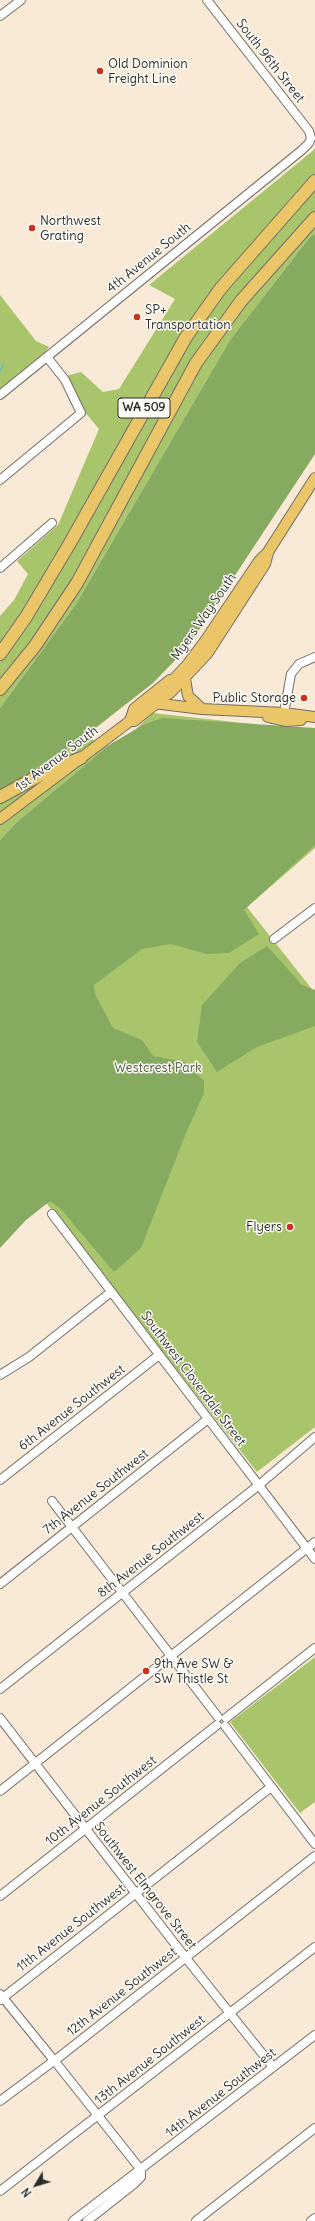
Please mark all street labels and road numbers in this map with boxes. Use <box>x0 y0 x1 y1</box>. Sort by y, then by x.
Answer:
street label: South 96th Street <box>233 16 307 106</box>
street label: 4th Avenue South <box>104 219 194 297</box>
road number: WA 509 <box>118 398 170 418</box>
street label: Myers Way South <box>168 571 240 663</box>
street label: 1st Avenue South <box>13 723 101 795</box>
street label: Southwest Cloverdale Street <box>137 1309 249 1449</box>
street label: 6th Avenue Southwest <box>16 1362 128 1454</box>
street label: 7th Avenue Southwest <box>40 1446 152 1538</box>
street label: 8th Avenue Southwest <box>95 1509 207 1601</box>
street label: 10th Avenue Southwest <box>42 1753 160 1849</box>
street label: Southwest Elmgrove Street <box>90 1819 200 1953</box>
street label: 11th Avenue Southwest <box>14 1881 128 1975</box>
street label: 12th Avenue Southwest <box>64 1944 180 2040</box>
street label: 13th Avenue Southwest <box>92 2012 208 2108</box>
street label: 14th Avenue Southwest <box>163 2045 279 2141</box>

